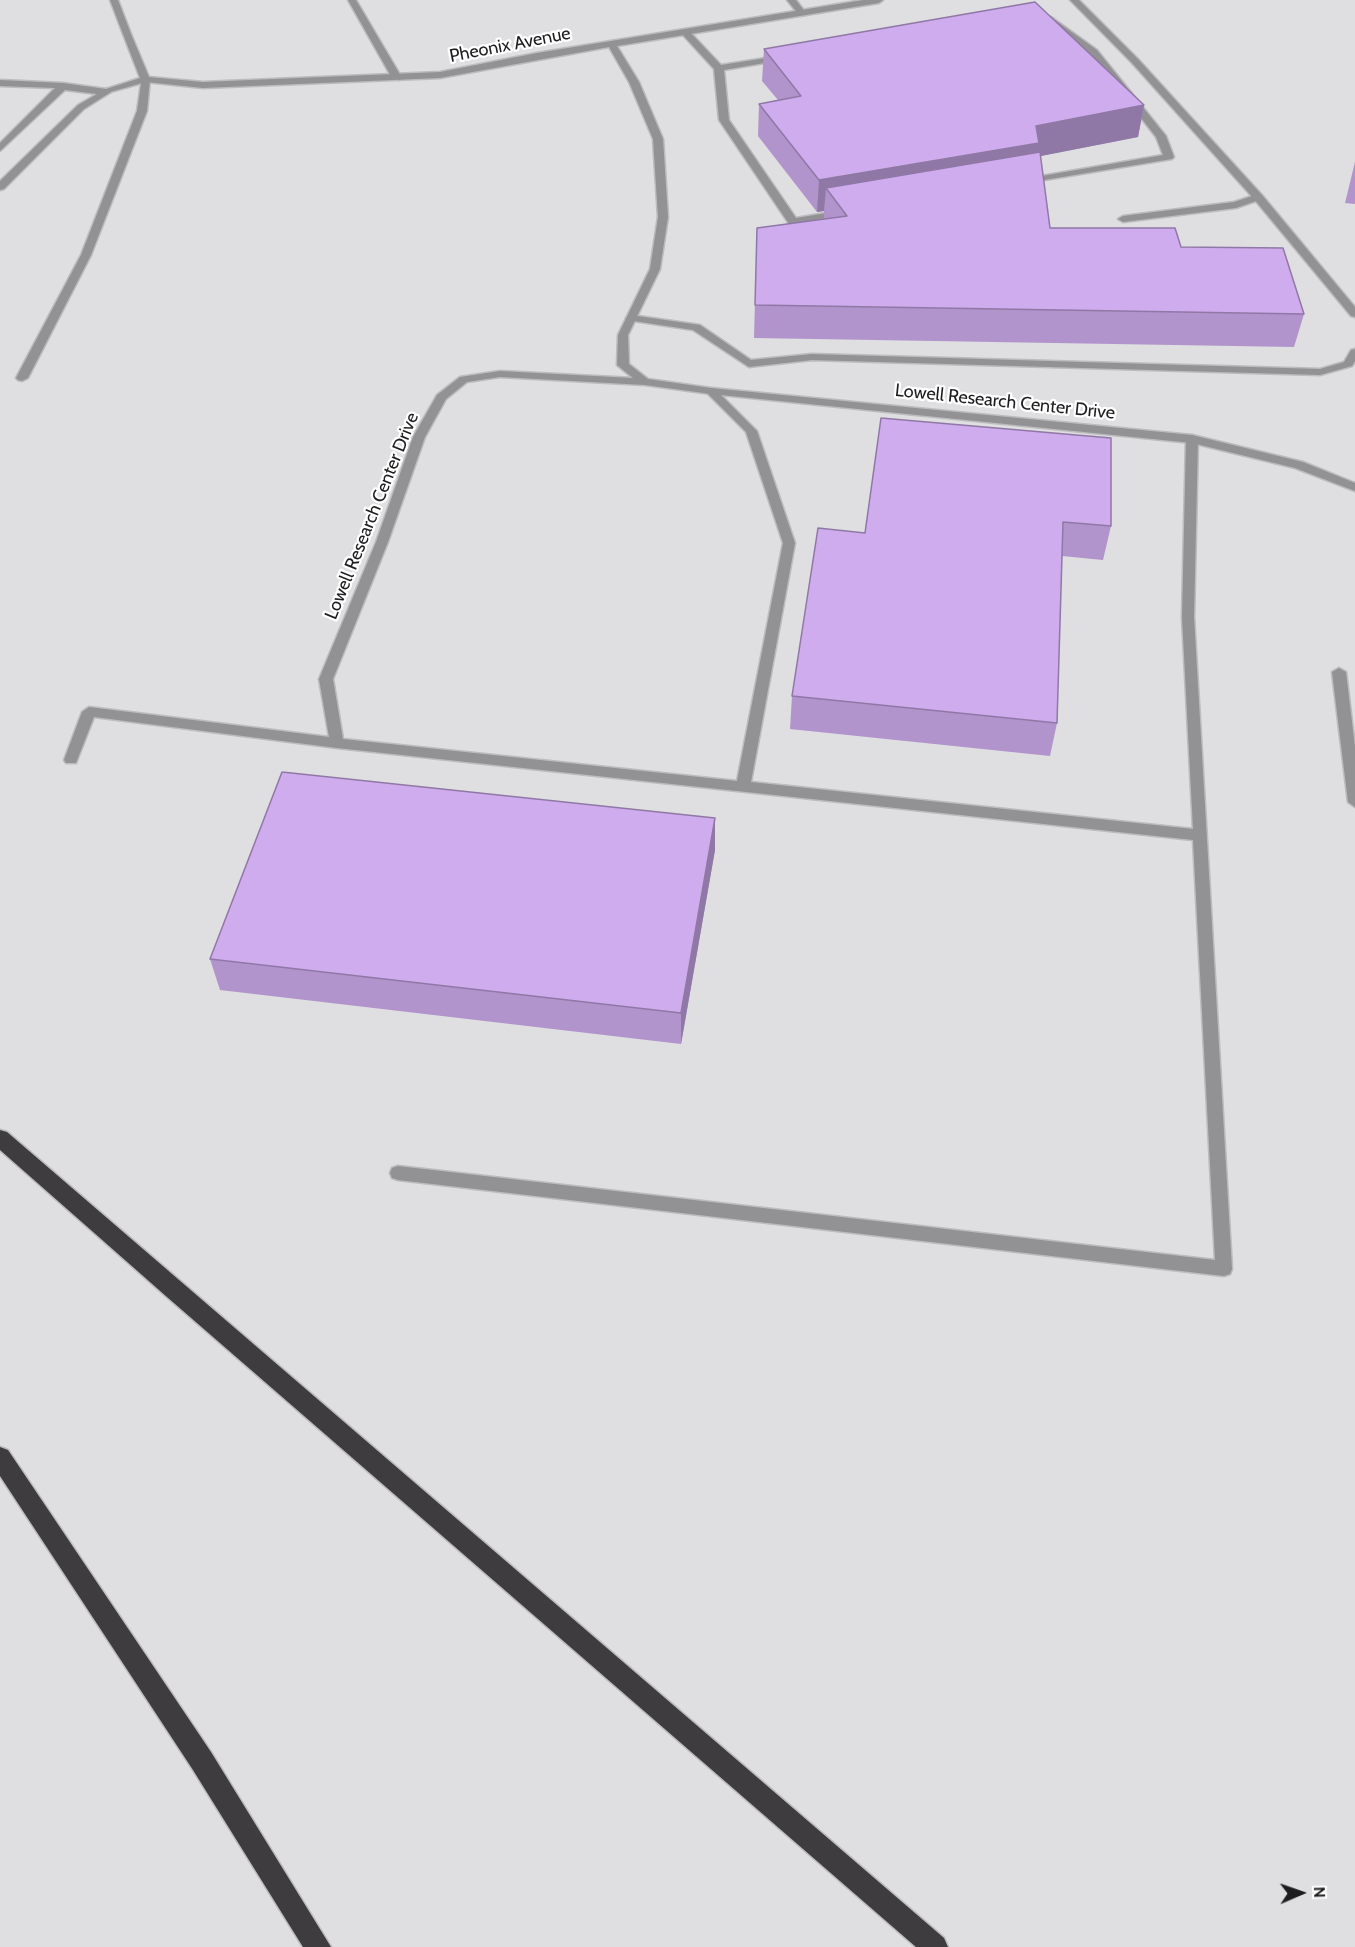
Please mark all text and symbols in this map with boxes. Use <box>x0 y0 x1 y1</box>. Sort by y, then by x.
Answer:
street label: Pheonix Avenue <box>448 23 572 67</box>
street label: Lowell Research Center Drive <box>894 380 1116 424</box>
street label: Lowell Research Center Drive <box>321 409 423 623</box>
north arrow <box>1271 1863 1331 1923</box>
text: N <box>1310 1886 1329 1898</box>

